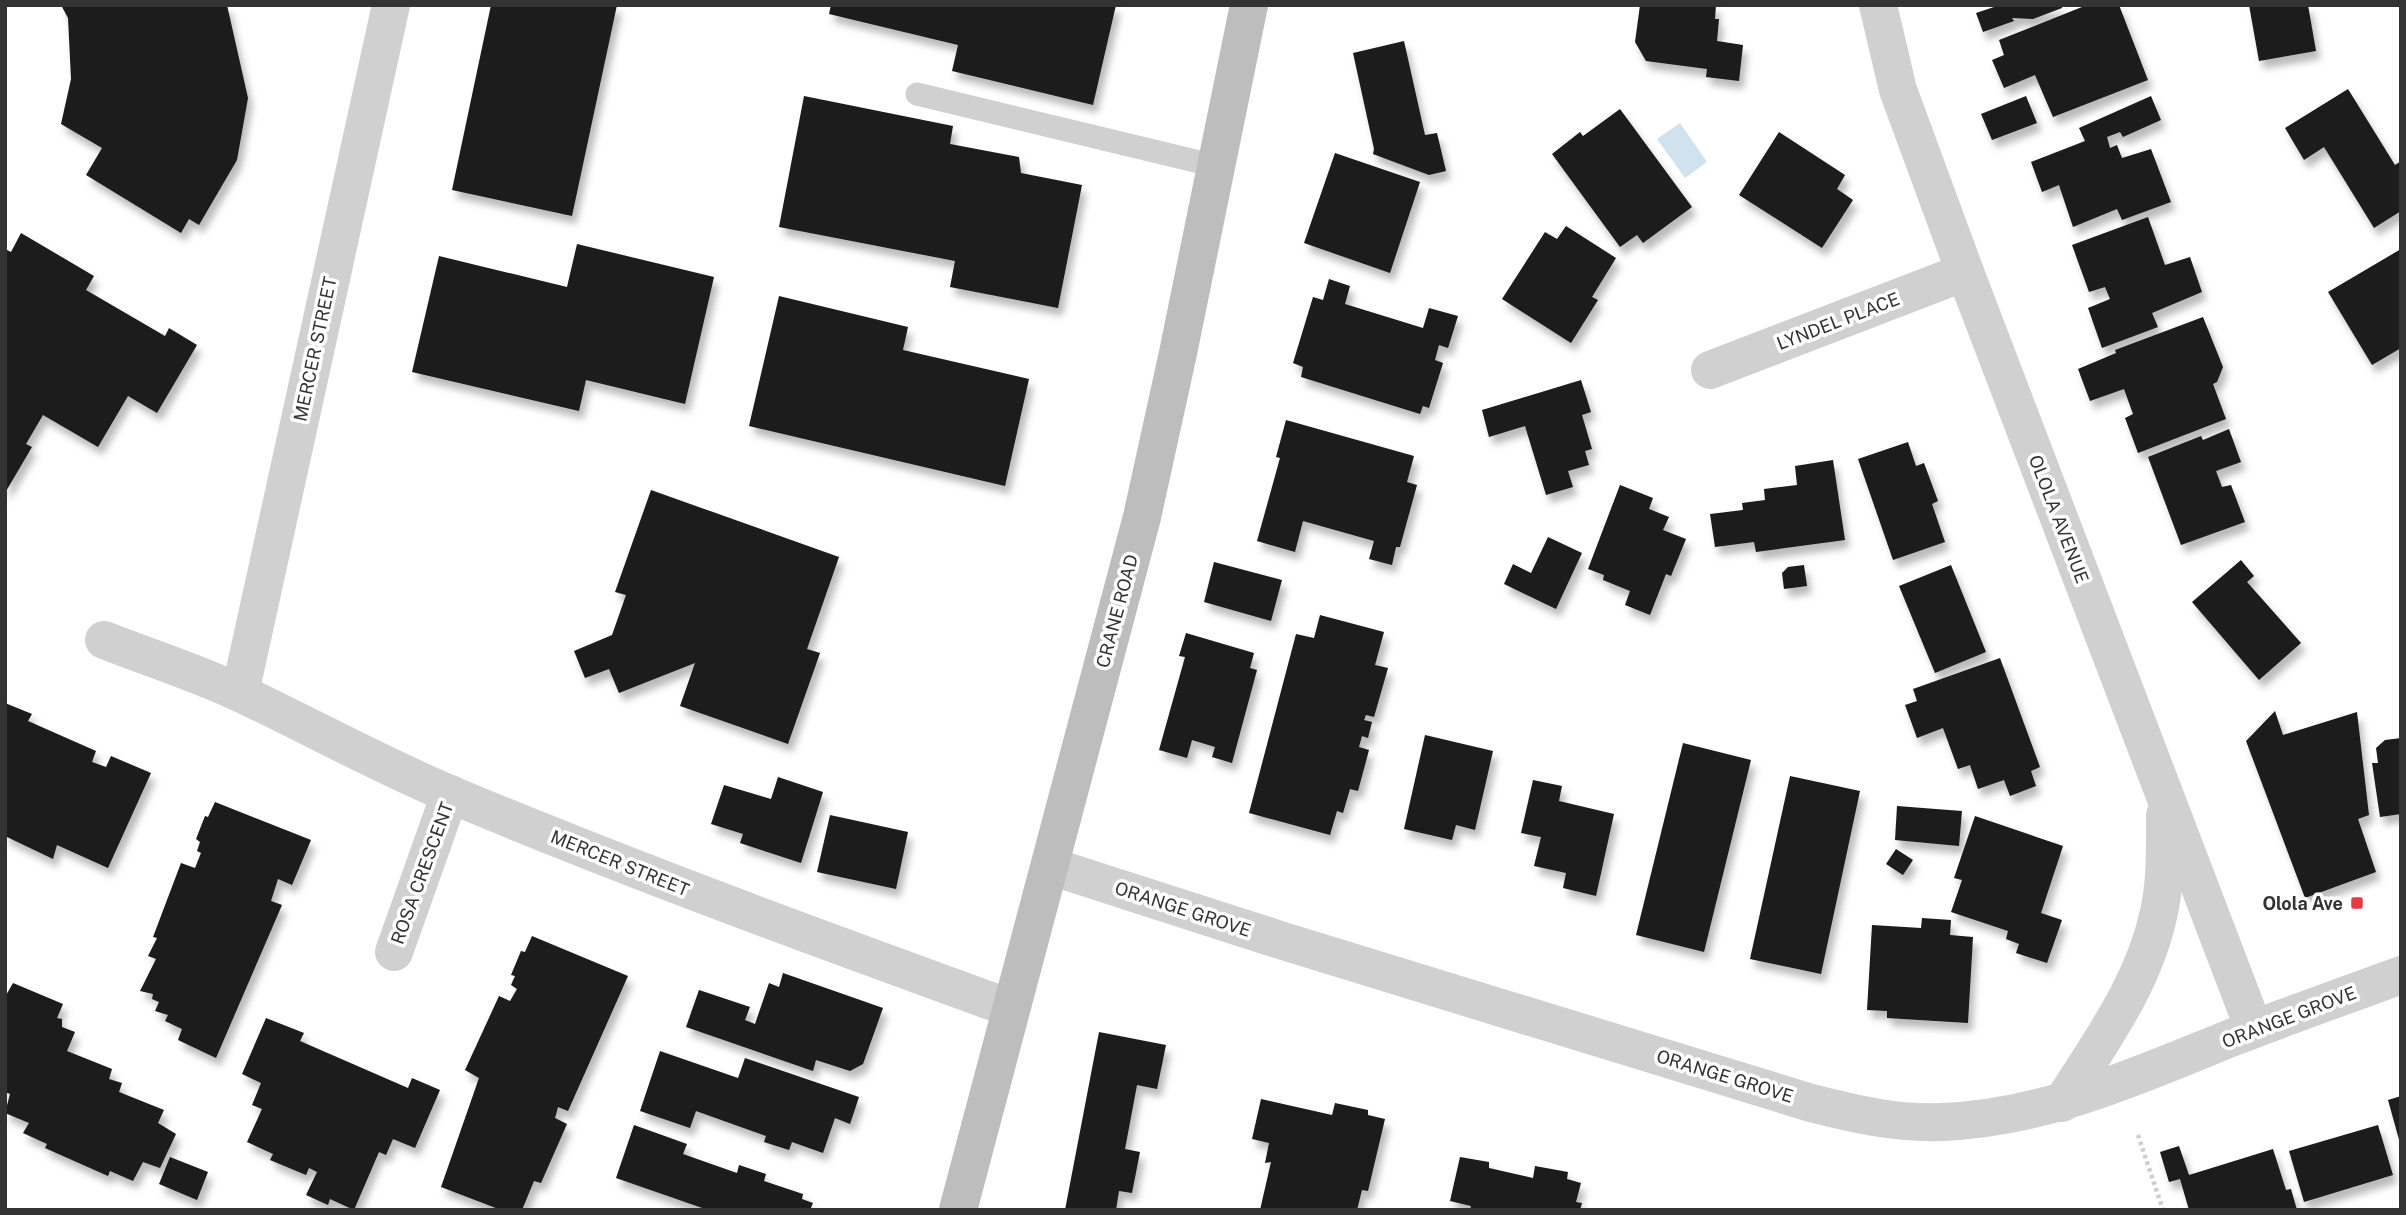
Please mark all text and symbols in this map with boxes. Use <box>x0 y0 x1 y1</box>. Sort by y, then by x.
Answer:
street label: MERCER STREET <box>289 274 341 423</box>
street label: LYNDEL PLACE <box>1774 288 1902 354</box>
street label: OLOLA AVENUE <box>2025 452 2093 586</box>
street label: CRANE ROAD <box>1092 552 1142 670</box>
street label: ROSA CRESCENT <box>387 799 458 947</box>
street label: MERCER STREET <box>548 826 693 900</box>
street label: ORANGE GROVE <box>1112 877 1254 941</box>
place label: Olola Ave <box>2262 893 2343 914</box>
marker: Olola Ave <box>2349 895 2365 911</box>
street label: ORANGE GROVE <box>2219 982 2359 1052</box>
street label: ORANGE GROVE <box>1654 1045 1796 1107</box>

